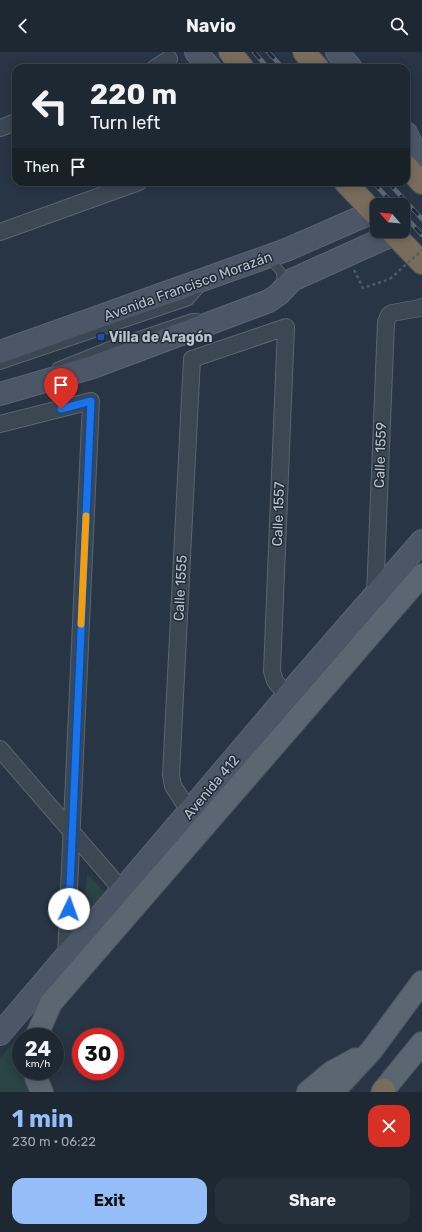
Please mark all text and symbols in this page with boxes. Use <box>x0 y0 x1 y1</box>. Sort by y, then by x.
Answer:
icon: back <box>12 15 34 37</box>
text: Navio <box>186 15 236 37</box>
icon: search <box>388 15 410 37</box>
text: 220 m <box>90 78 177 111</box>
icon: left <box>24 80 76 132</box>
text: Turn left <box>90 112 160 134</box>
icon: arrive <box>67 156 89 178</box>
text: Then <box>24 158 59 176</box>
north arrow <box>370 198 410 238</box>
map controls <box>370 198 410 238</box>
street label: Avenida Francisco Morazán <box>102 248 275 325</box>
place label: Villa de Aragón <box>109 329 213 346</box>
marker: Villa de Aragón <box>96 332 106 342</box>
pin <box>44 368 78 409</box>
icon: arrive <box>50 374 72 396</box>
street label: Calle 1559 <box>371 422 390 488</box>
street label: Calle 1557 <box>269 481 288 547</box>
street label: Calle 1555 <box>170 555 191 621</box>
street label: Avenida 412 <box>180 752 243 823</box>
position arrow <box>48 888 90 930</box>
speed limit sign: 30 <box>72 1028 124 1080</box>
text: 24 <box>25 1037 51 1061</box>
text: km/h <box>26 1058 50 1070</box>
text: 1 min <box>12 1105 73 1133</box>
button: close <box>368 1105 410 1147</box>
text: 230 m · 06:22 <box>12 1134 96 1149</box>
button: Exit <box>12 1178 207 1224</box>
button: Share <box>215 1178 410 1224</box>

